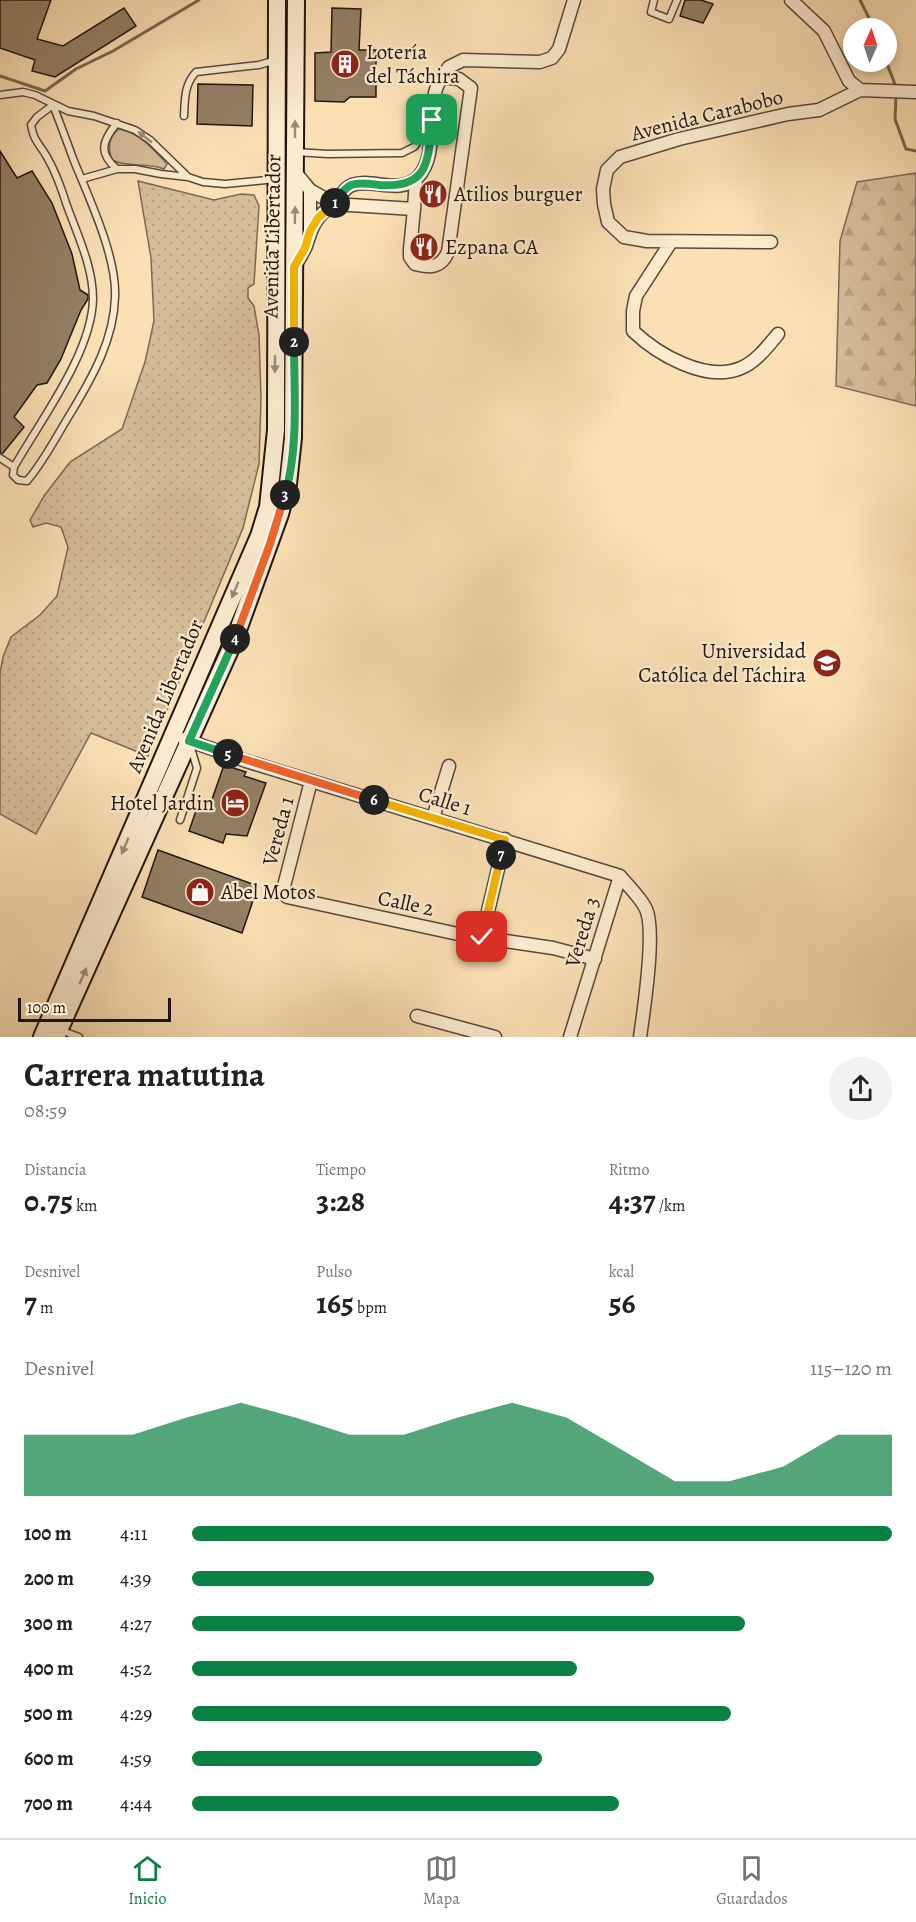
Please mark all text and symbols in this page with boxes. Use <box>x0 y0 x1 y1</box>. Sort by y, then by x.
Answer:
north arrow <box>843 18 897 72</box>
map controls <box>843 18 897 72</box>
place label: Lotería del Táchira <box>366 38 460 90</box>
building icon: Lotería del Táchira <box>329 48 361 80</box>
street label: Avenida Carabobo <box>627 83 786 148</box>
pin <box>406 94 457 145</box>
icon: arrive <box>415 103 448 136</box>
one-way arrow <box>290 119 300 138</box>
one-way arrow <box>138 132 153 144</box>
street label: Avenida Libertador <box>257 154 287 319</box>
restaurant icon: Atilios burguer <box>417 178 449 210</box>
place label: Atilios burguer <box>453 180 583 208</box>
pin: 1 <box>320 188 350 218</box>
text: 1 <box>332 192 338 214</box>
one-way arrow <box>290 206 300 225</box>
restaurant icon: Ezpana CA <box>408 231 440 263</box>
place label: Ezpana CA <box>445 233 539 261</box>
pin: 2 <box>279 327 309 357</box>
text: 2 <box>290 331 298 353</box>
one-way arrow <box>270 354 280 373</box>
pin: 3 <box>270 480 300 510</box>
text: 3 <box>282 484 288 506</box>
one-way arrow <box>230 581 240 599</box>
street label: Avenida Libertador <box>120 615 210 778</box>
pin: 4 <box>220 624 250 654</box>
text: 4 <box>231 628 239 650</box>
place label: Universidad Católica del Táchira <box>638 637 807 689</box>
school or university icon: Universidad Católica del Táchira <box>811 647 843 679</box>
pin: 5 <box>213 739 243 769</box>
text: 5 <box>225 743 231 765</box>
street label: Calle 1 <box>415 780 475 822</box>
pin: 6 <box>359 785 389 815</box>
hotel icon: Hotel Jardin <box>219 787 251 819</box>
place label: Hotel Jardin <box>110 789 214 817</box>
text: 6 <box>370 789 378 811</box>
street label: Vereda 1 <box>255 793 301 870</box>
one-way arrow <box>120 837 130 855</box>
pin: 7 <box>486 840 516 870</box>
text: 7 <box>498 844 504 866</box>
shop icon: Abel Motos <box>184 876 216 908</box>
place label: Abel Motos <box>220 878 316 906</box>
street label: Calle 2 <box>375 883 437 923</box>
street label: Vereda 3 <box>558 894 606 971</box>
pin <box>456 911 507 962</box>
icon: check <box>465 920 498 953</box>
one-way arrow <box>79 967 88 984</box>
scale bar <box>18 995 171 1022</box>
text: 100 m <box>27 997 66 1019</box>
text: Carrera matutina <box>24 1052 265 1097</box>
button: share <box>829 1057 892 1120</box>
text: 08:59 <box>24 1097 67 1124</box>
text: Distancia <box>24 1159 86 1181</box>
text: Tiempo <box>316 1159 366 1181</box>
text: Ritmo <box>609 1159 649 1181</box>
text: 0.75 <box>24 1181 73 1221</box>
text: 3:28 <box>316 1181 365 1221</box>
text: 4:37 <box>609 1181 656 1221</box>
text: km <box>73 1195 97 1217</box>
text: /km <box>656 1195 685 1217</box>
text: Desnivel <box>24 1261 80 1283</box>
text: Pulso <box>316 1261 352 1283</box>
text: kcal <box>609 1261 634 1283</box>
text: 7 <box>24 1283 37 1323</box>
text: 165 <box>316 1283 354 1323</box>
text: 56 <box>609 1283 635 1323</box>
text: m <box>37 1297 53 1319</box>
text: bpm <box>354 1297 387 1319</box>
text: Desnivel <box>24 1355 94 1382</box>
text: 115–120 m <box>810 1355 892 1382</box>
text: 100 m <box>24 1520 72 1547</box>
text: 4:11 <box>120 1520 148 1547</box>
text: 200 m <box>24 1565 74 1592</box>
text: 4:39 <box>120 1565 151 1592</box>
text: 300 m <box>24 1610 73 1637</box>
text: 4:27 <box>120 1610 152 1637</box>
text: 400 m <box>24 1655 74 1682</box>
text: 4:52 <box>120 1655 152 1682</box>
text: 500 m <box>24 1700 73 1727</box>
text: 4:29 <box>120 1700 152 1727</box>
text: 600 m <box>24 1745 74 1772</box>
text: 4:59 <box>120 1745 152 1772</box>
text: 700 m <box>24 1790 73 1817</box>
text: 4:44 <box>120 1790 152 1817</box>
tab: Inicio <box>128 1852 166 1910</box>
tab: Mapa <box>423 1852 460 1910</box>
tab: Guardados <box>716 1852 788 1910</box>

